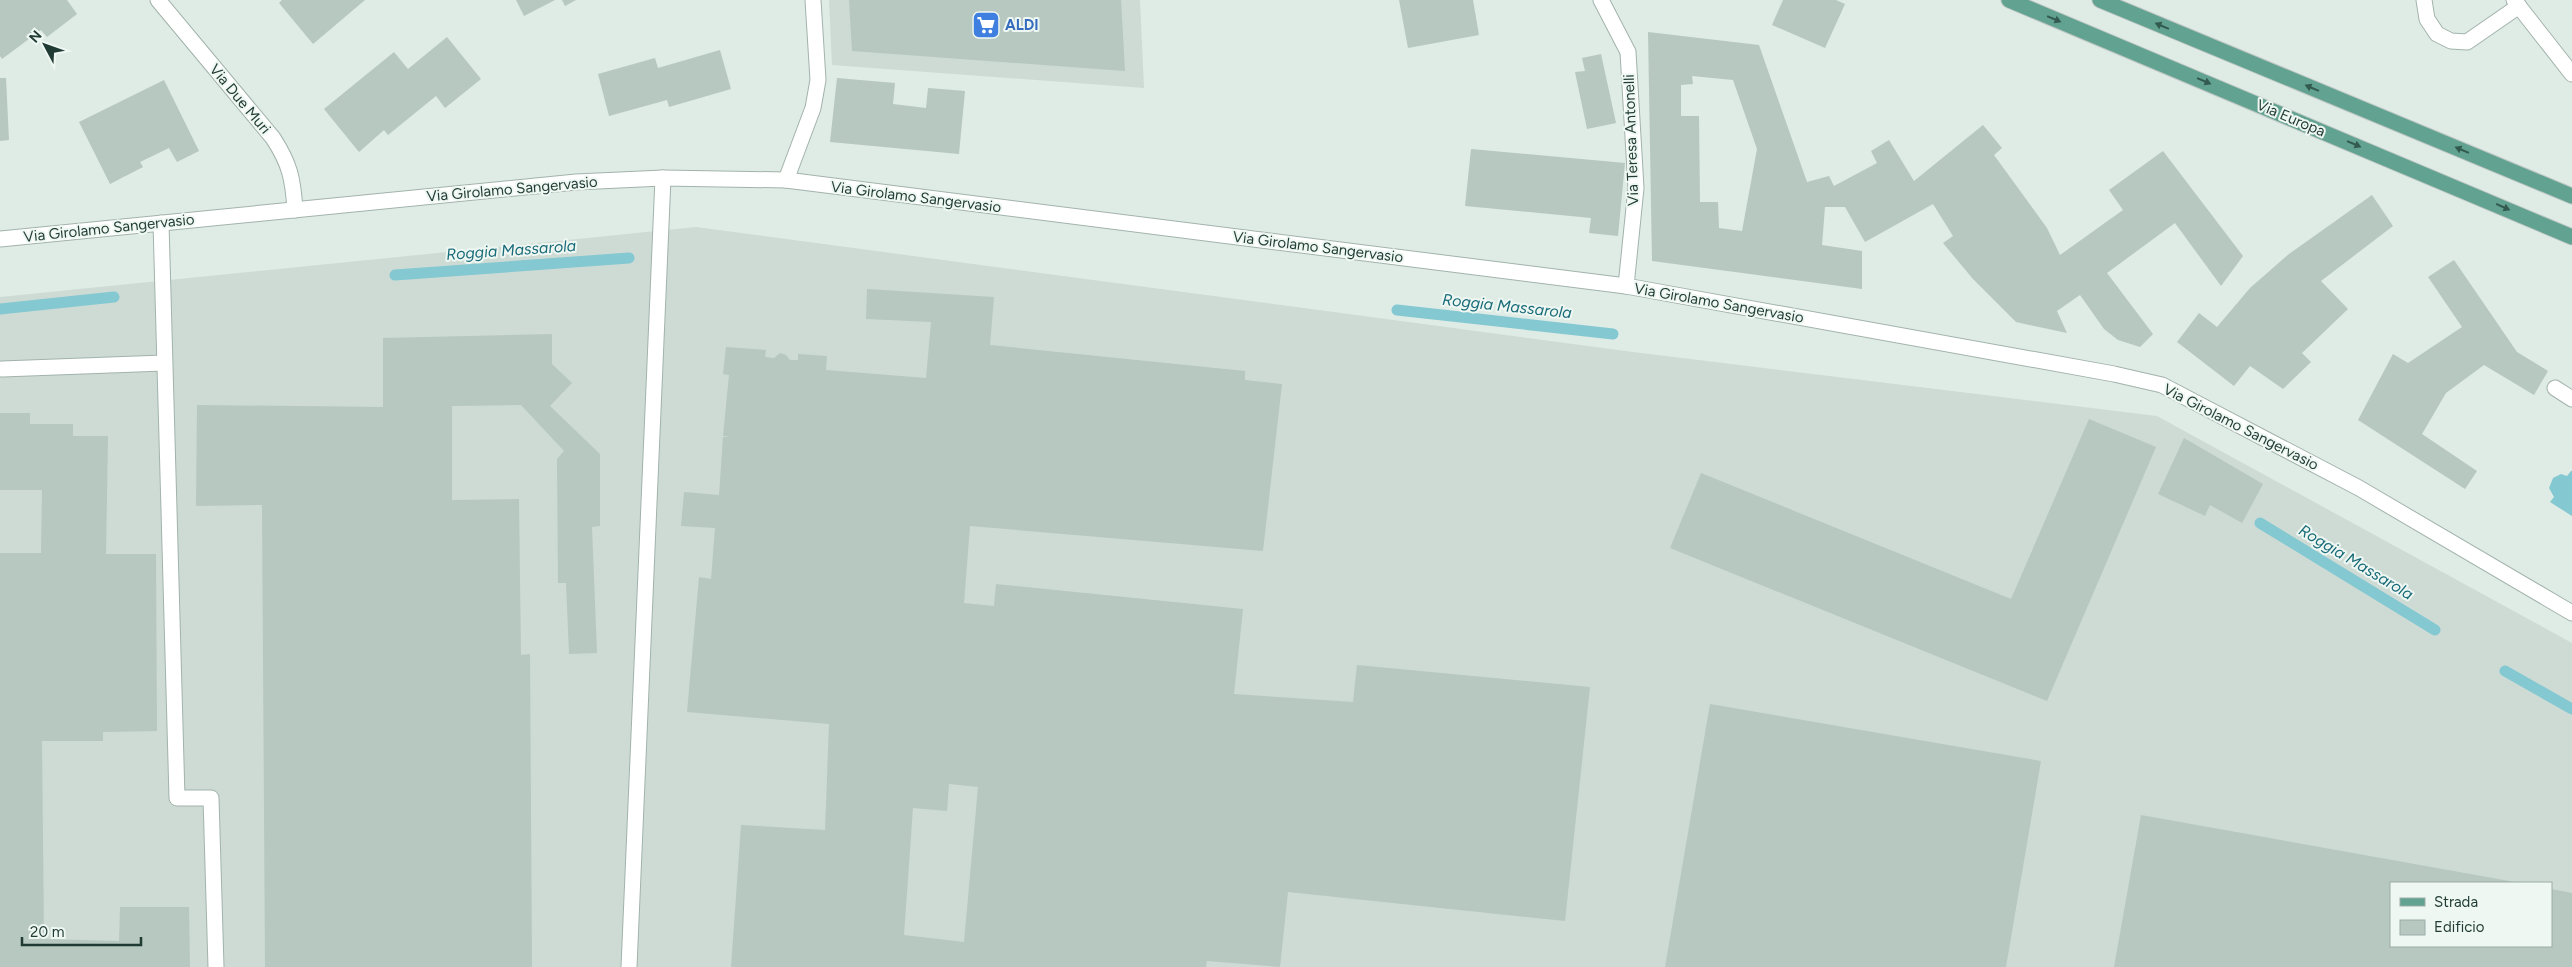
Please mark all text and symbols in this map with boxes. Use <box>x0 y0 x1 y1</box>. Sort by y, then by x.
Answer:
supermarket icon: ALDI <box>971 10 1001 40</box>
one-way arrow <box>2047 15 2061 23</box>
place label: ALDI <box>1005 16 1039 34</box>
north arrow <box>20 20 70 70</box>
one-way arrow <box>2155 21 2169 29</box>
text: N <box>26 27 46 46</box>
street label: Via Due Muri <box>206 60 274 138</box>
street label: Via Teresa Antonelli <box>1620 74 1642 206</box>
one-way arrow <box>2197 78 2211 86</box>
one-way arrow <box>2304 84 2319 92</box>
street label: Via Europa <box>2254 95 2328 141</box>
one-way arrow <box>2347 140 2362 148</box>
one-way arrow <box>2454 146 2469 154</box>
street label: Via Girolamo Sangervasio <box>426 173 599 205</box>
street label: Via Girolamo Sangervasio <box>830 178 1003 216</box>
one-way arrow <box>2496 203 2510 211</box>
street label: Via Girolamo Sangervasio <box>23 210 196 246</box>
street label: Via Girolamo Sangervasio <box>1232 228 1405 266</box>
water label: Roggia Massarola <box>445 236 577 264</box>
street label: Via Girolamo Sangervasio <box>1633 279 1805 327</box>
water label: Roggia Massarola <box>1441 290 1573 322</box>
street label: Via Girolamo Sangervasio <box>2160 380 2322 474</box>
water label: Roggia Massarola <box>2295 520 2417 604</box>
legend <box>2390 882 2552 947</box>
text: Strada <box>2434 893 2478 911</box>
scale bar <box>22 914 141 946</box>
text: Edificio <box>2434 918 2485 936</box>
text: 20 m <box>30 923 64 941</box>

